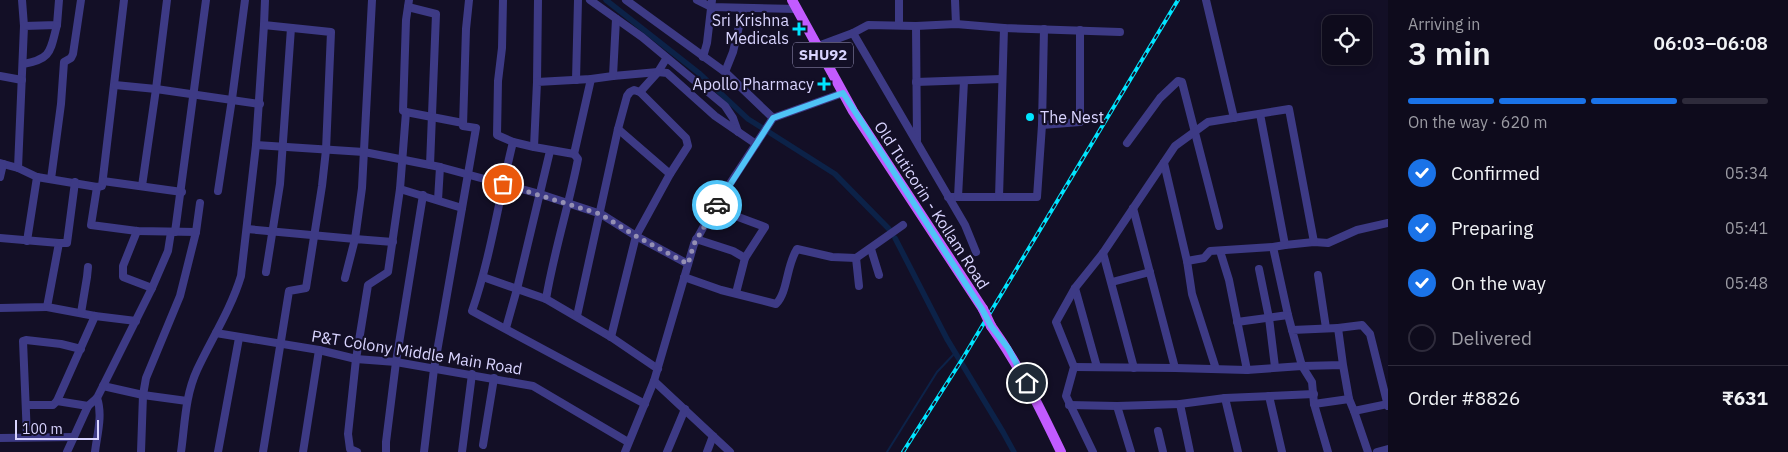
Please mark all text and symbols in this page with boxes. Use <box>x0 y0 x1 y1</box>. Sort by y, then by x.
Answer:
place label: Sri Krishna Medicals <box>712 10 789 48</box>
text: Arriving in <box>1408 14 1480 34</box>
map controls <box>1322 15 1372 65</box>
button: locate <box>1322 15 1372 65</box>
marker: Sri Krishna Medicals <box>793 23 805 35</box>
text: 06:03–06:08 <box>1654 31 1768 55</box>
text: 3 min <box>1408 32 1491 74</box>
road number: SHU92 <box>793 42 853 68</box>
place label: Apollo Pharmacy <box>692 74 814 94</box>
marker: Apollo Pharmacy <box>818 78 830 90</box>
place label: The Nest <box>1040 107 1104 127</box>
marker: The Nest <box>1024 111 1036 123</box>
text: On the way · 620 m <box>1408 112 1547 132</box>
street label: Old Tuticorin - Kollam Road <box>870 117 994 293</box>
icon: check <box>1408 159 1436 187</box>
text: Confirmed <box>1451 161 1540 185</box>
pin <box>482 163 524 205</box>
text: 05:34 <box>1725 163 1768 183</box>
icon: bag <box>489 170 517 198</box>
courier <box>692 180 742 230</box>
icon: car <box>703 191 731 219</box>
icon: check <box>1408 214 1436 242</box>
text: Preparing <box>1451 216 1533 240</box>
text: 05:41 <box>1725 218 1768 238</box>
icon: check <box>1408 269 1436 297</box>
text: On the way <box>1451 271 1546 295</box>
text: 05:48 <box>1725 273 1768 293</box>
street label: P&T Colony Middle Main Road <box>310 325 524 379</box>
text: Delivered <box>1451 326 1532 350</box>
pin <box>1006 362 1048 404</box>
icon: home <box>1013 369 1041 397</box>
text: Order #8826 <box>1408 386 1520 410</box>
text: ₹631 <box>1722 386 1768 410</box>
scale bar <box>15 417 99 440</box>
text: 100 m <box>22 420 63 438</box>

